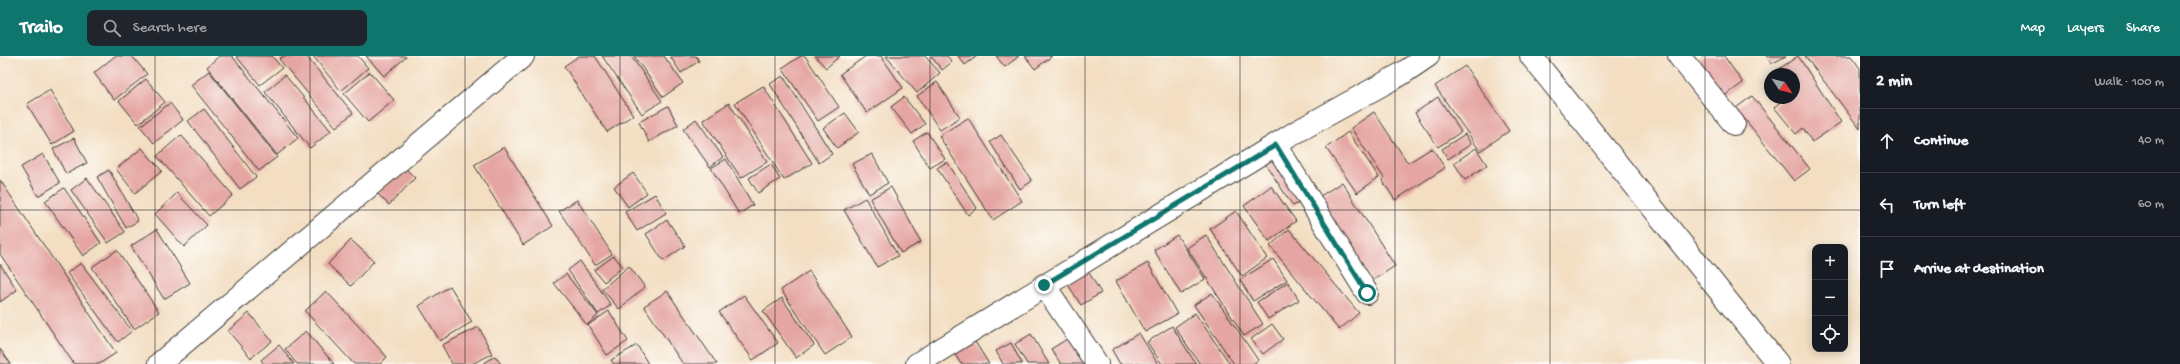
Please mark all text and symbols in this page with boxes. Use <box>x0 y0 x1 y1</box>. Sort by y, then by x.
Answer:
search box <box>87 10 367 46</box>
text: Trailo <box>20 17 63 40</box>
icon: search <box>101 17 123 39</box>
text: Search here <box>133 19 207 37</box>
text: Map <box>2021 20 2045 37</box>
text: Layers <box>2067 20 2104 37</box>
text: Share <box>2126 20 2160 37</box>
north arrow <box>1764 68 1800 104</box>
text: 2 min <box>1876 72 1912 92</box>
text: Walk · 100 m <box>2095 75 2164 90</box>
icon: ahead <box>1876 130 1898 152</box>
text: Continue <box>1914 132 1968 150</box>
text: 40 m <box>2138 133 2164 148</box>
icon: left <box>1876 194 1898 216</box>
text: Turn left <box>1914 196 1965 214</box>
text: 60 m <box>2138 197 2164 212</box>
map controls <box>1812 244 1848 352</box>
button: + <box>1812 244 1848 280</box>
icon: arrive <box>1876 258 1898 280</box>
text: Arrive at destination <box>1914 260 2044 278</box>
route end <box>1035 276 1053 294</box>
button: − <box>1812 280 1848 316</box>
route start <box>1358 284 1376 302</box>
button: locate <box>1812 316 1848 352</box>

